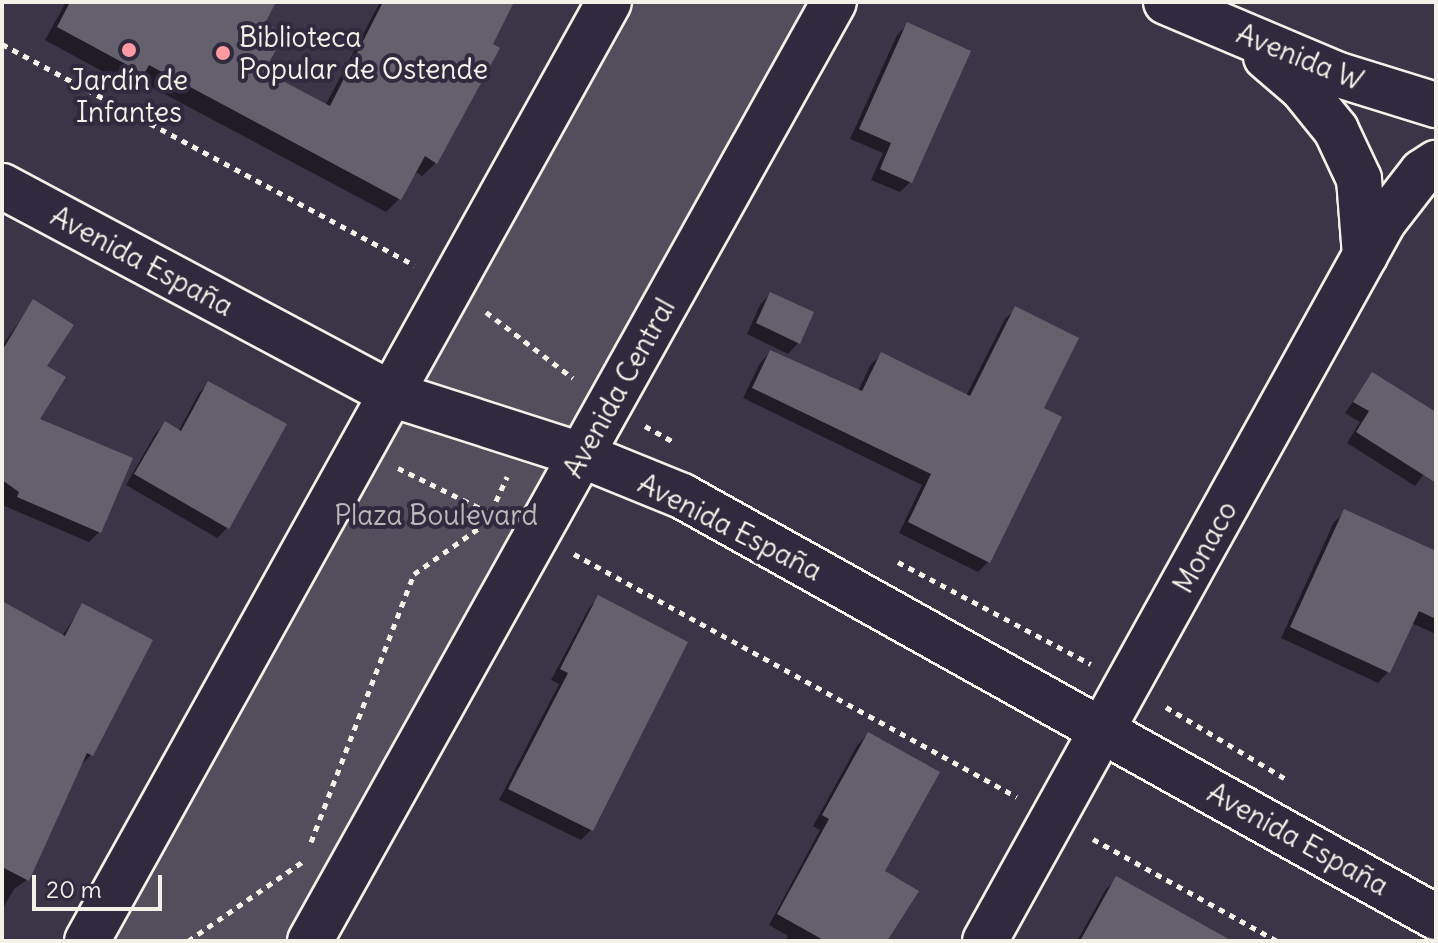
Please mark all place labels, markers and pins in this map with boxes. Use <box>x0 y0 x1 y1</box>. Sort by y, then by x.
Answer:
place label: Biblioteca Popular de Ostende <box>239 20 488 86</box>
marker: Jardín de Infantes <box>120 41 138 59</box>
marker: Biblioteca Popular de Ostende <box>214 44 232 62</box>
place label: Jardín de Infantes <box>70 63 188 129</box>

